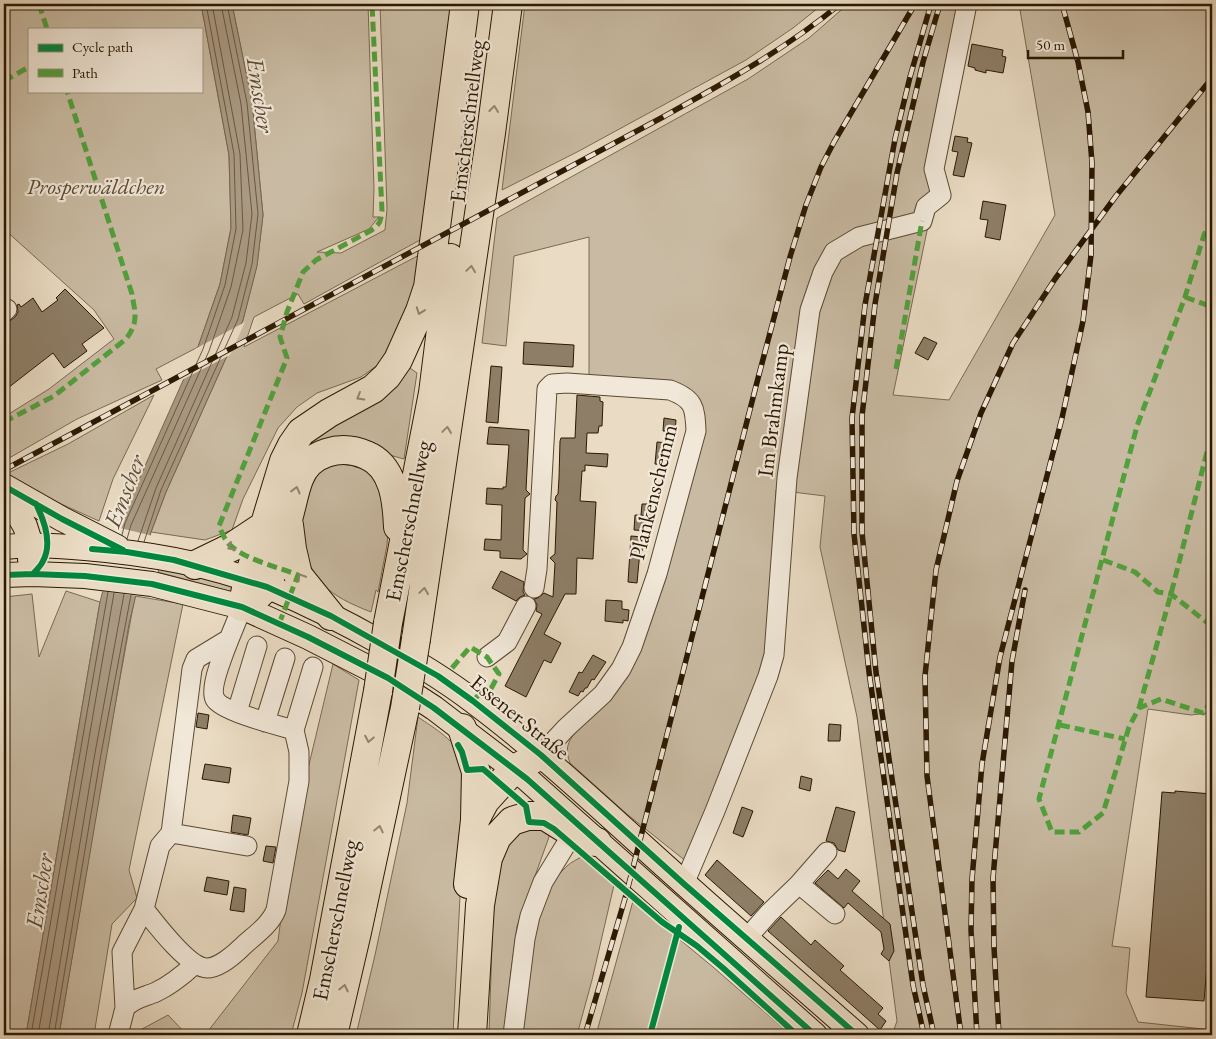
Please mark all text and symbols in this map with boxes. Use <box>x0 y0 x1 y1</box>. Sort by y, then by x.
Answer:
legend <box>28 28 202 92</box>
scale bar <box>1028 28 1124 60</box>
text: 50 m <box>1036 35 1065 54</box>
text: Cycle path <box>72 37 134 56</box>
street label: Emscherschnellweg <box>443 38 491 204</box>
water label: Emscher <box>240 54 283 137</box>
text: Path <box>72 63 98 82</box>
one-way arrow <box>488 104 499 112</box>
park label: Prosperwäldchen <box>27 172 165 201</box>
one-way arrow <box>465 265 476 273</box>
one-way arrow <box>416 306 426 315</box>
street label: Im Brahmkamp <box>750 342 796 478</box>
one-way arrow <box>356 391 365 401</box>
street label: Plankenschemm <box>622 421 684 563</box>
one-way arrow <box>442 426 452 435</box>
street label: Emscherschnellweg <box>378 437 438 604</box>
water label: Emscher <box>96 448 153 533</box>
one-way arrow <box>290 485 301 494</box>
one-way arrow <box>228 540 237 550</box>
one-way arrow <box>298 573 307 583</box>
one-way arrow <box>418 587 428 595</box>
street label: Essener Straße <box>464 668 576 766</box>
one-way arrow <box>364 735 374 743</box>
one-way arrow <box>373 825 384 834</box>
street label: Emscherschnellweg <box>305 836 365 1003</box>
water label: Emscher <box>18 849 61 932</box>
one-way arrow <box>338 983 349 992</box>

